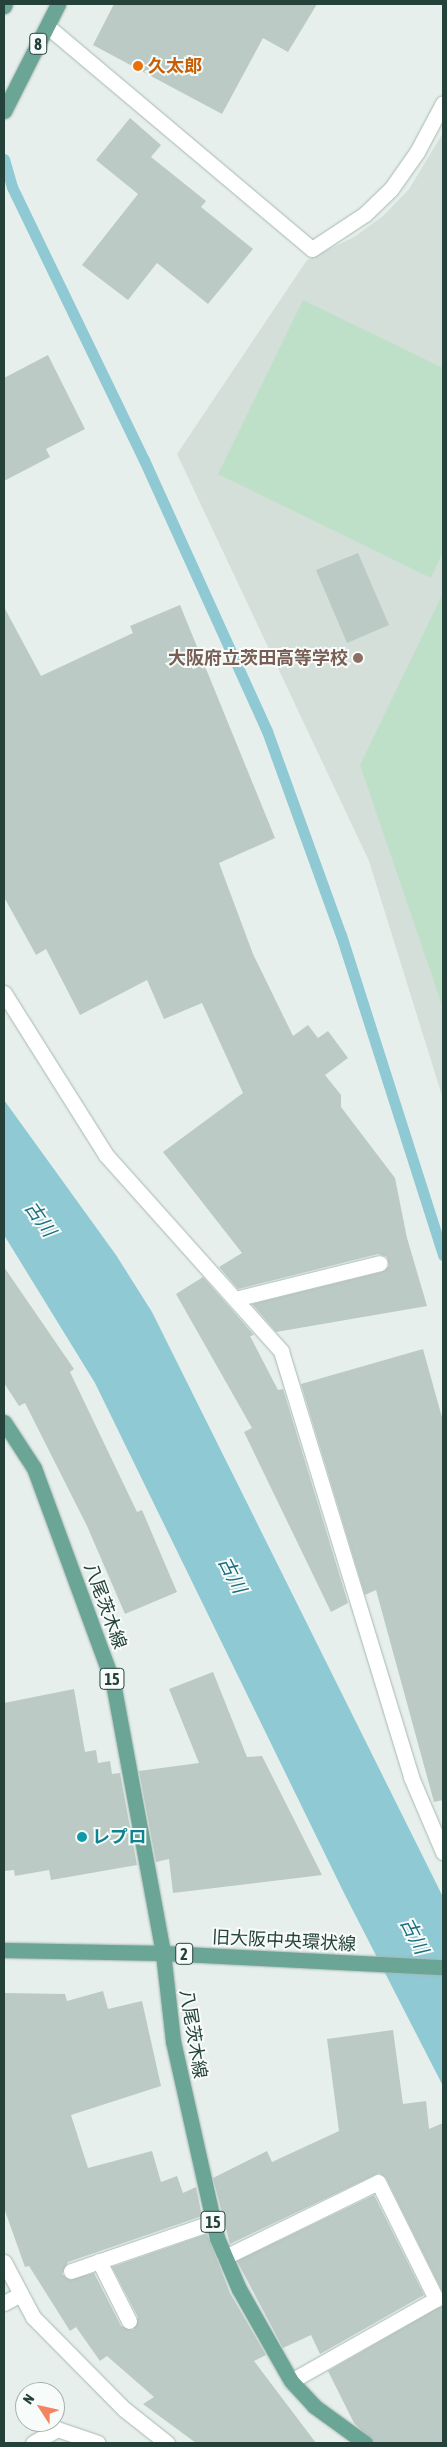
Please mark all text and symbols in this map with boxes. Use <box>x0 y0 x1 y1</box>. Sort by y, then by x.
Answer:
road number: 8 <box>28 31 48 58</box>
place label: 久太郎 <box>148 55 202 77</box>
marker: 久太郎 <box>132 60 144 72</box>
place label: 大阪府立茨田高等学校 <box>168 647 348 669</box>
marker: 大阪府立茨田高等学校 <box>352 652 364 664</box>
water label: 古川 <box>20 1197 60 1241</box>
water label: 古川 <box>213 1553 251 1597</box>
street label: 八尾茨木線 <box>79 1560 131 1652</box>
road number: 15 <box>98 1666 126 1692</box>
place label: レプロ <box>92 1826 146 1848</box>
marker: レプロ <box>76 1831 88 1843</box>
water label: 古川 <box>395 1914 433 1958</box>
street label: 旧大阪中央環状線 <box>212 1926 356 1956</box>
road number: 2 <box>174 1940 194 1968</box>
street label: 八尾茨木線 <box>175 1988 211 2080</box>
road number: 15 <box>199 2208 227 2236</box>
north arrow <box>15 2382 65 2432</box>
text: N <box>20 2391 37 2407</box>

